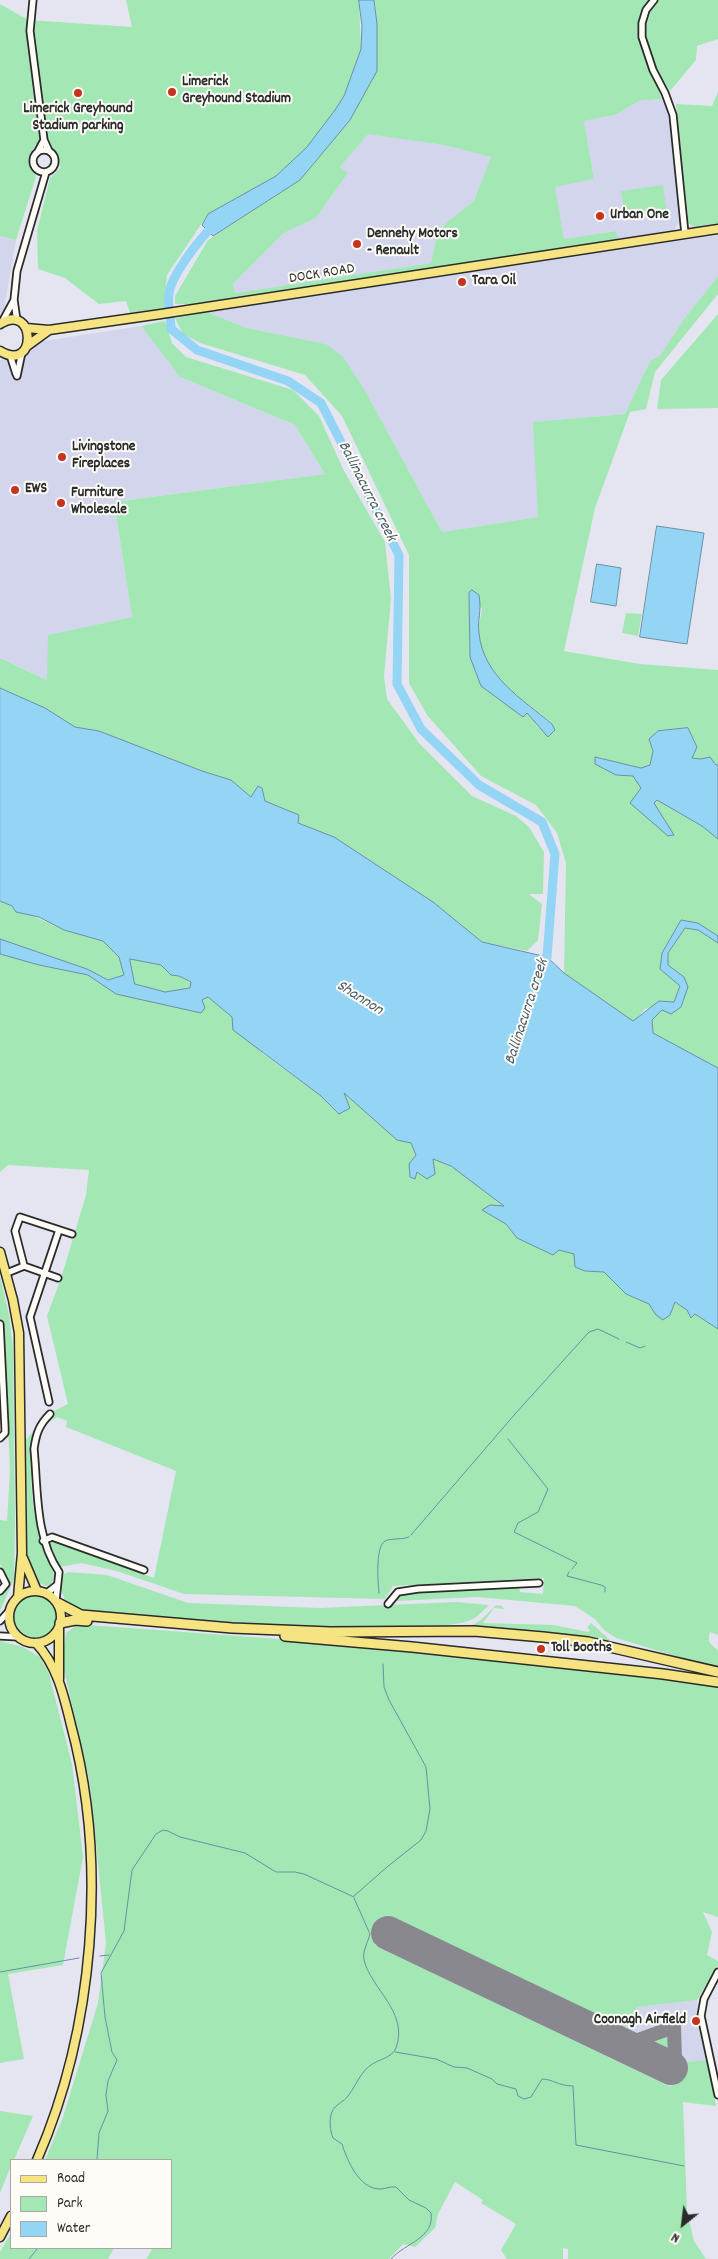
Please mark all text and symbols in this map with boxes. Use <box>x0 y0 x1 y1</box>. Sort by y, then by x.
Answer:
place label: Limerick Greyhound Stadium <box>182 74 291 109</box>
marker: Limerick Greyhound Stadium <box>166 86 178 98</box>
marker: Limerick Greyhound Stadium parking <box>72 87 84 99</box>
place label: Limerick Greyhound Stadium parking <box>23 101 133 136</box>
place label: Urban One <box>610 207 669 225</box>
marker: Urban One <box>594 210 606 222</box>
place label: Dennehy Motors - Renault <box>367 226 458 261</box>
marker: Dennehy Motors - Renault <box>351 238 363 250</box>
street label: DOCK ROAD <box>288 261 356 289</box>
place label: Tara Oil <box>472 273 516 291</box>
marker: Tara Oil <box>456 276 468 288</box>
place label: Livingstone Fireplaces <box>72 439 135 474</box>
water label: Ballinacurra creek <box>332 439 400 545</box>
marker: Livingstone Fireplaces <box>56 451 68 463</box>
place label: EWS <box>25 481 47 499</box>
marker: EWS <box>9 484 21 496</box>
place label: Furniture Wholesale <box>71 485 127 520</box>
marker: Furniture Wholesale <box>55 497 67 509</box>
water label: Ballinacurra creek <box>502 957 554 1067</box>
water label: Shannon <box>332 977 386 1021</box>
place label: Toll Booths <box>551 1640 612 1658</box>
marker: Toll Booths <box>535 1643 547 1655</box>
place label: Coonagh Airfield <box>594 2012 686 2030</box>
marker: Coonagh Airfield <box>690 2015 702 2027</box>
legend <box>10 2159 172 2249</box>
text: Road <box>57 2168 85 2190</box>
text: Park <box>57 2193 83 2215</box>
north arrow <box>658 2199 708 2249</box>
text: Water <box>57 2218 90 2240</box>
text: N <box>668 2227 684 2248</box>

